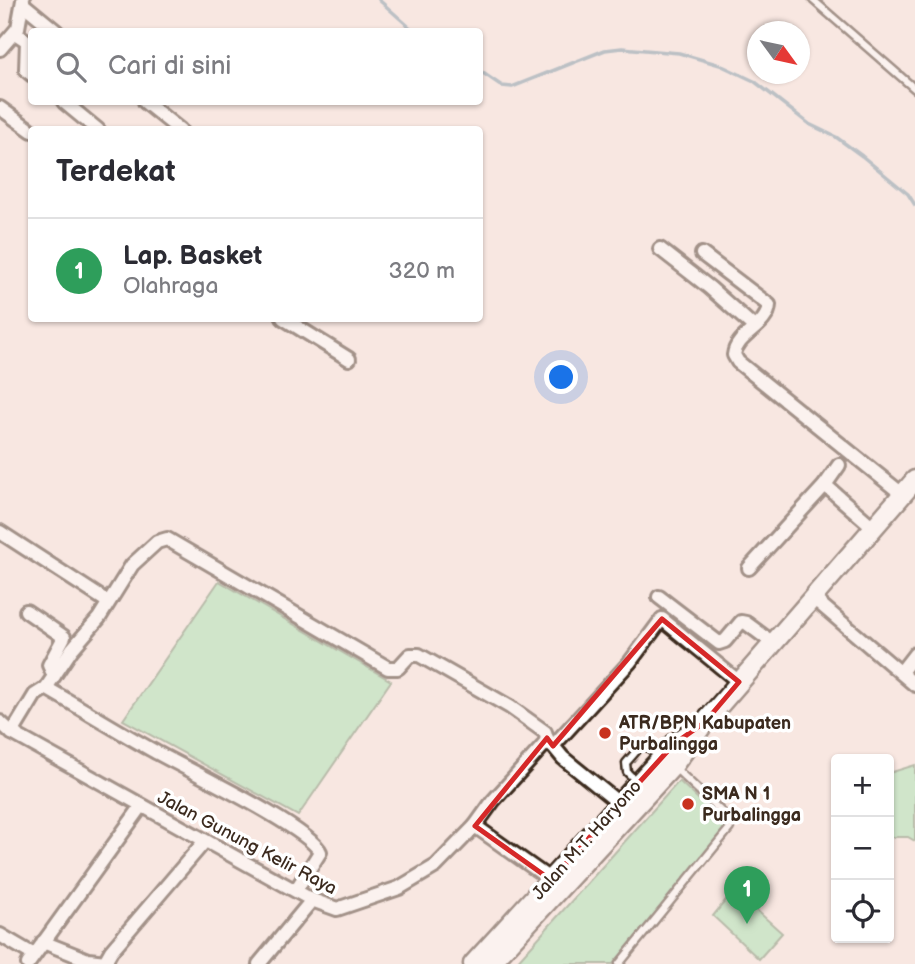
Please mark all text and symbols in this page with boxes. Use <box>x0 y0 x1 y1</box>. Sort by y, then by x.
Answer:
north arrow <box>747 21 810 84</box>
search box <box>28 28 483 105</box>
icon: search <box>52 48 90 86</box>
text: Cari di sini <box>108 51 231 82</box>
text: Terdekat <box>56 154 175 190</box>
text: Lap. Basket <box>123 241 262 272</box>
text: 1 <box>74 257 84 285</box>
text: 320 m <box>389 257 455 285</box>
text: Olahraga <box>123 272 218 300</box>
your location <box>544 360 578 394</box>
place label: ATR/BPN Kabupaten Purbalingga <box>618 713 791 755</box>
marker: ATR/BPN Kabupaten Purbalingga <box>597 725 613 741</box>
map controls <box>831 754 894 943</box>
button: + <box>831 754 894 817</box>
street label: Jalan M.T. Haryono <box>528 776 646 904</box>
place label: SMA N 1 Purbalingga <box>702 784 801 826</box>
street label: Jalan Gunung Kelir Raya <box>154 787 340 899</box>
marker: SMA N 1 Purbalingga <box>680 796 696 812</box>
button: − <box>831 817 894 880</box>
pin: 1 <box>724 866 770 924</box>
button: locate <box>831 880 894 943</box>

